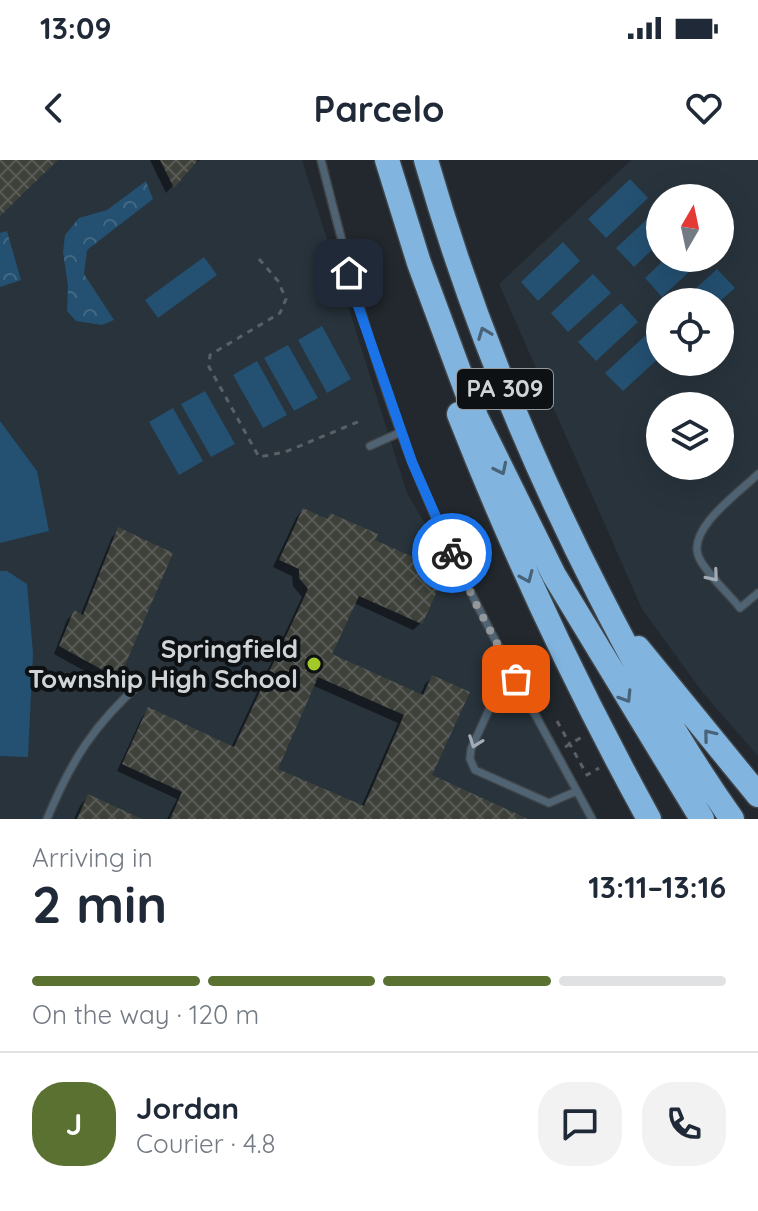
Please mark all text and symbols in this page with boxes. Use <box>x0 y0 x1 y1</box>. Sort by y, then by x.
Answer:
text: 13:09 <box>40 9 111 47</box>
icon: back <box>32 86 76 130</box>
text: Parcelo <box>314 86 444 131</box>
icon: heart <box>682 86 726 130</box>
north arrow <box>646 184 734 272</box>
map controls <box>646 184 734 480</box>
pin <box>315 239 383 307</box>
icon: home <box>327 251 371 295</box>
button: locate <box>646 288 734 376</box>
one-way arrow <box>477 327 494 341</box>
road number: PA 309 <box>457 369 553 409</box>
button: layers <box>646 392 734 480</box>
one-way arrow <box>492 461 508 475</box>
courier <box>412 513 492 593</box>
icon: bike <box>430 531 474 575</box>
one-way arrow <box>703 566 718 581</box>
one-way arrow <box>517 568 533 583</box>
place label: Springfield Township High School <box>28 632 298 695</box>
pin <box>482 645 550 713</box>
marker: Springfield Township High School <box>305 655 323 673</box>
icon: bag <box>494 657 538 701</box>
one-way arrow <box>616 688 631 703</box>
one-way arrow <box>704 730 719 744</box>
one-way arrow <box>468 734 485 748</box>
text: Arriving in <box>32 841 153 874</box>
text: 13:11–13:16 <box>588 868 726 906</box>
text: 2 min <box>32 871 167 936</box>
text: On the way · 120 m <box>32 998 259 1031</box>
button: chat <box>538 1082 622 1166</box>
button: phone <box>642 1082 726 1166</box>
text: Jordan <box>136 1089 239 1127</box>
text: J <box>66 1105 82 1143</box>
text: Courier · 4.8 <box>136 1127 275 1160</box>

